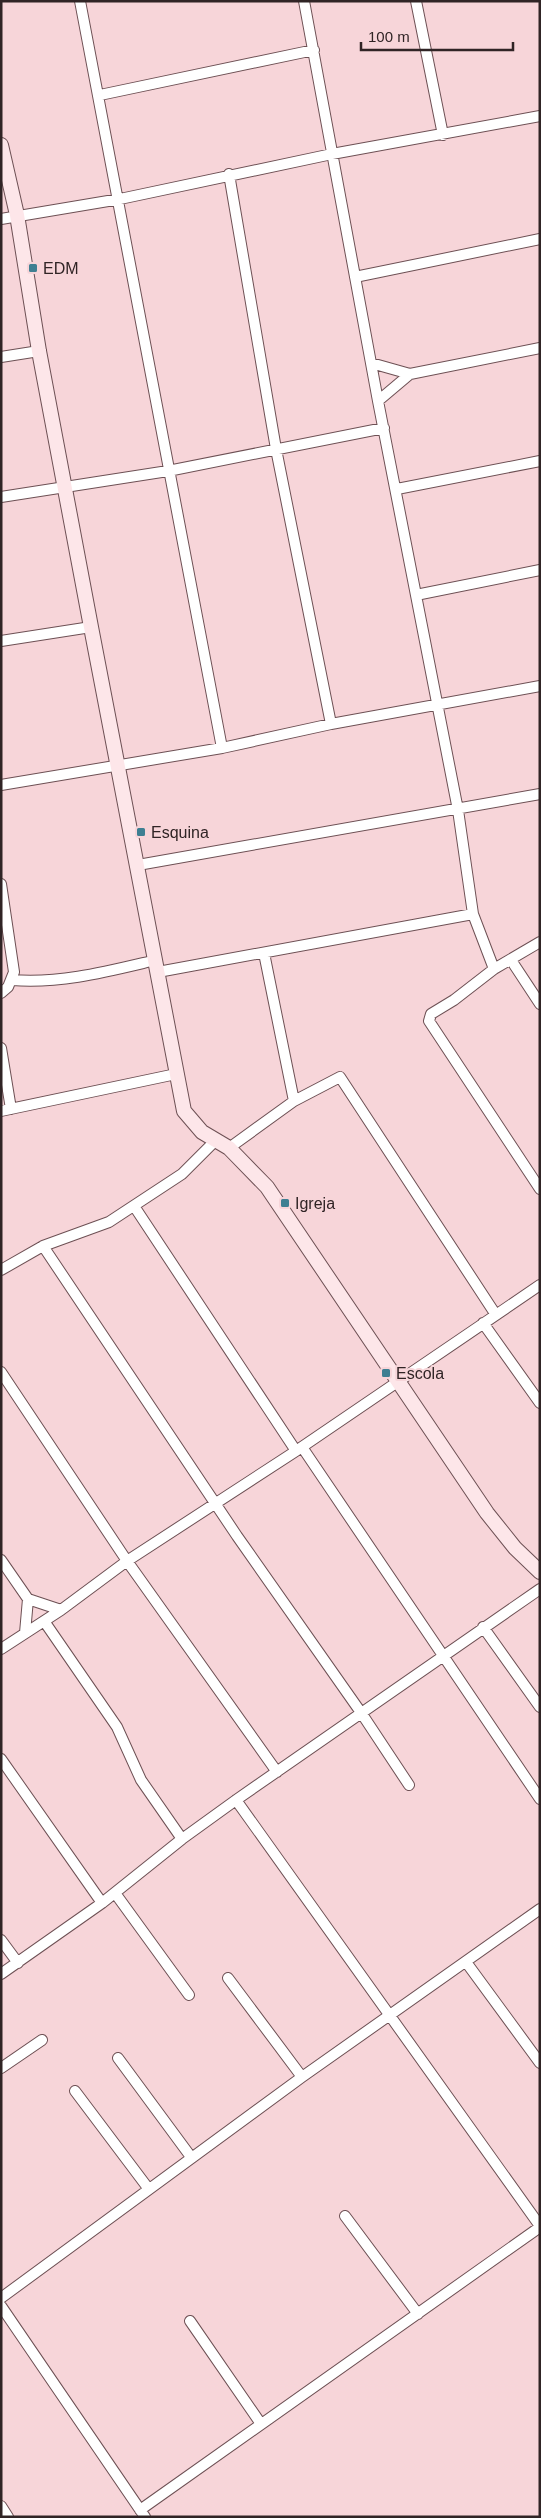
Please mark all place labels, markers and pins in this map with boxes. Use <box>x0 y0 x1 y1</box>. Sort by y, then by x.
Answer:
place label: EDM <box>43 260 79 277</box>
marker: EDM <box>27 262 39 274</box>
place label: Esquina <box>151 824 209 841</box>
marker: Esquina <box>135 826 147 838</box>
place label: Igreja <box>295 1195 335 1212</box>
marker: Igreja <box>279 1197 291 1209</box>
place label: Escola <box>396 1365 444 1382</box>
marker: Escola <box>380 1367 392 1379</box>

